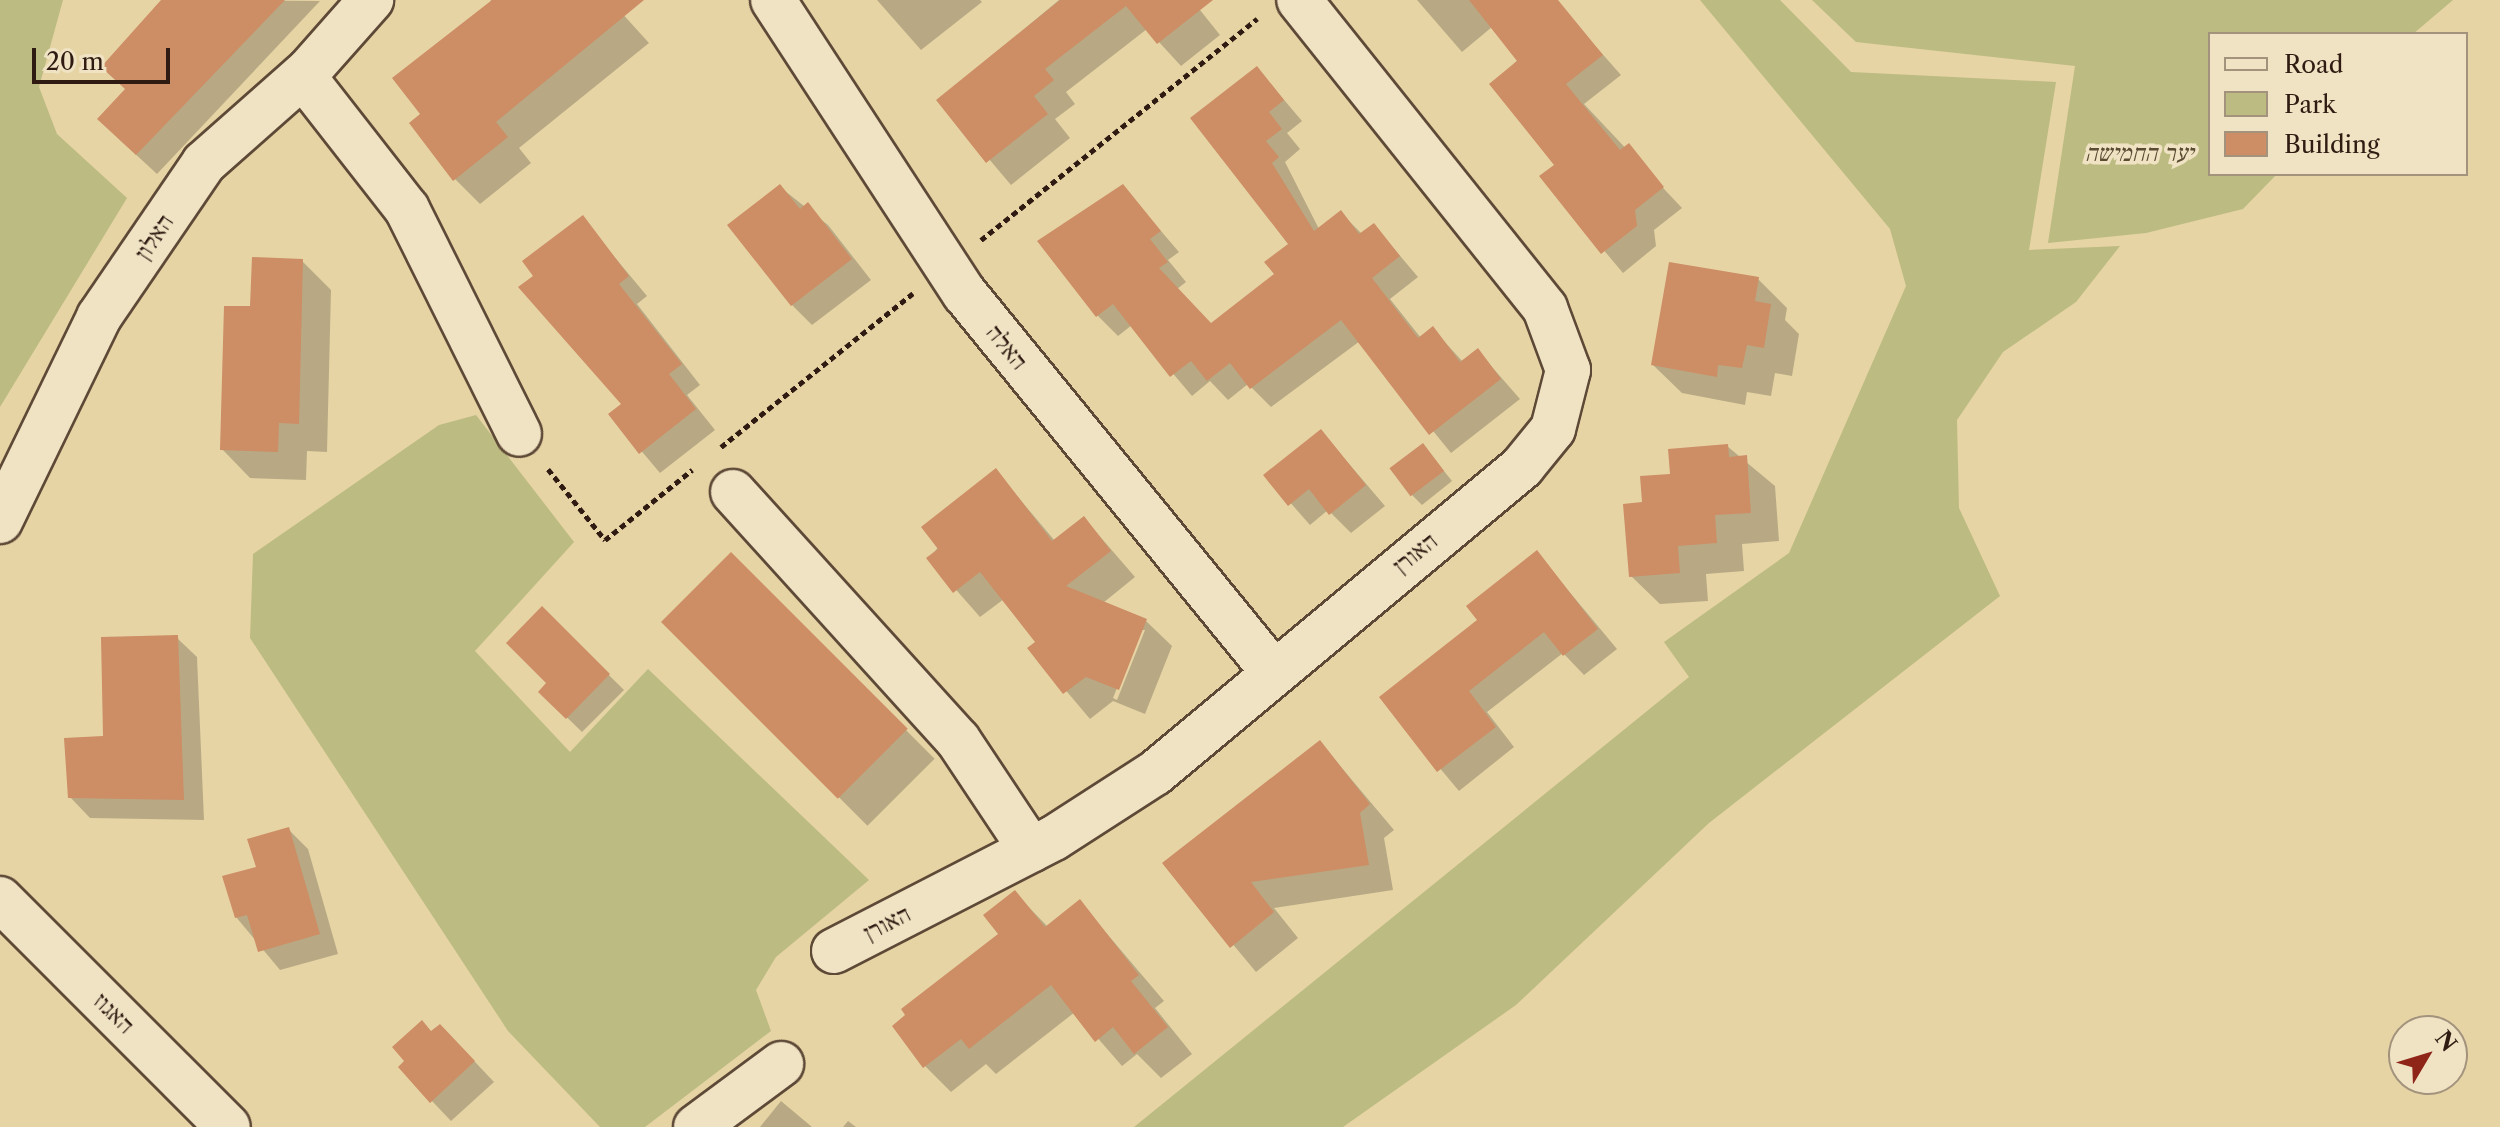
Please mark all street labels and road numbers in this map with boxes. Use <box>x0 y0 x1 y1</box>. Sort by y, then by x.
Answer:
street label: האלון <box>128 209 180 265</box>
street label: האלה <box>980 319 1034 375</box>
street label: האורן <box>1387 526 1443 580</box>
street label: האורן <box>859 899 915 947</box>
street label: האגוז <box>87 986 141 1040</box>

